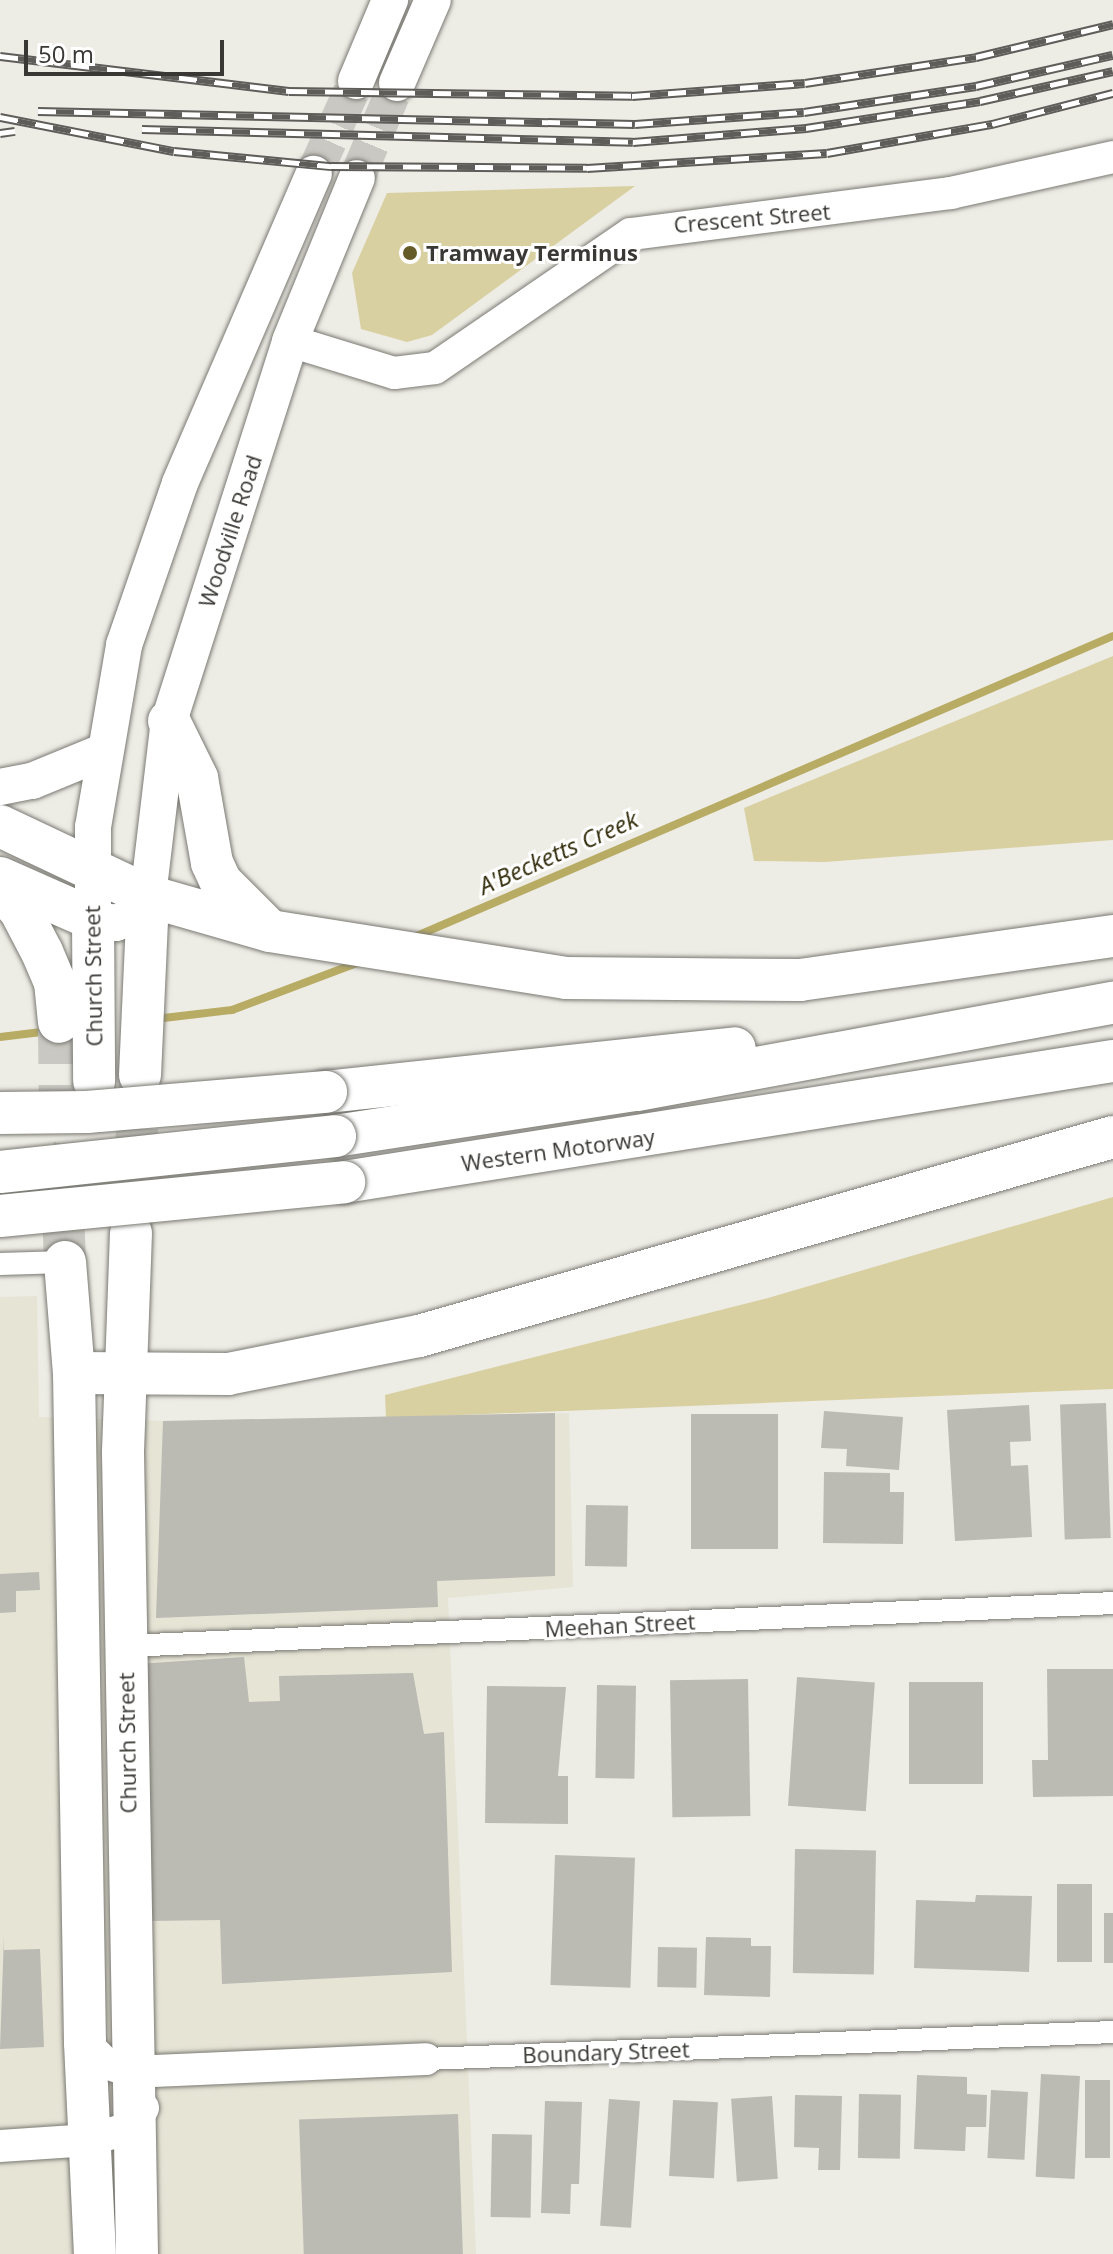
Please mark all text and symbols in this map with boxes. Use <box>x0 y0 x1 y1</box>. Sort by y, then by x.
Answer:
scale bar <box>28 24 228 74</box>
text: 50 m <box>38 37 94 70</box>
street label: Crescent Street <box>673 198 831 238</box>
place label: Tramway Terminus <box>426 240 638 266</box>
marker: Tramway Terminus <box>401 244 419 262</box>
street label: Woodville Road <box>193 452 267 610</box>
water label: A'Becketts Creek <box>474 804 642 900</box>
street label: Church Street <box>79 905 107 1047</box>
street label: Western Motorway <box>460 1123 656 1177</box>
street label: Meehan Street <box>544 1608 696 1642</box>
street label: Church Street <box>113 1672 141 1814</box>
street label: Boundary Street <box>522 2036 690 2068</box>

